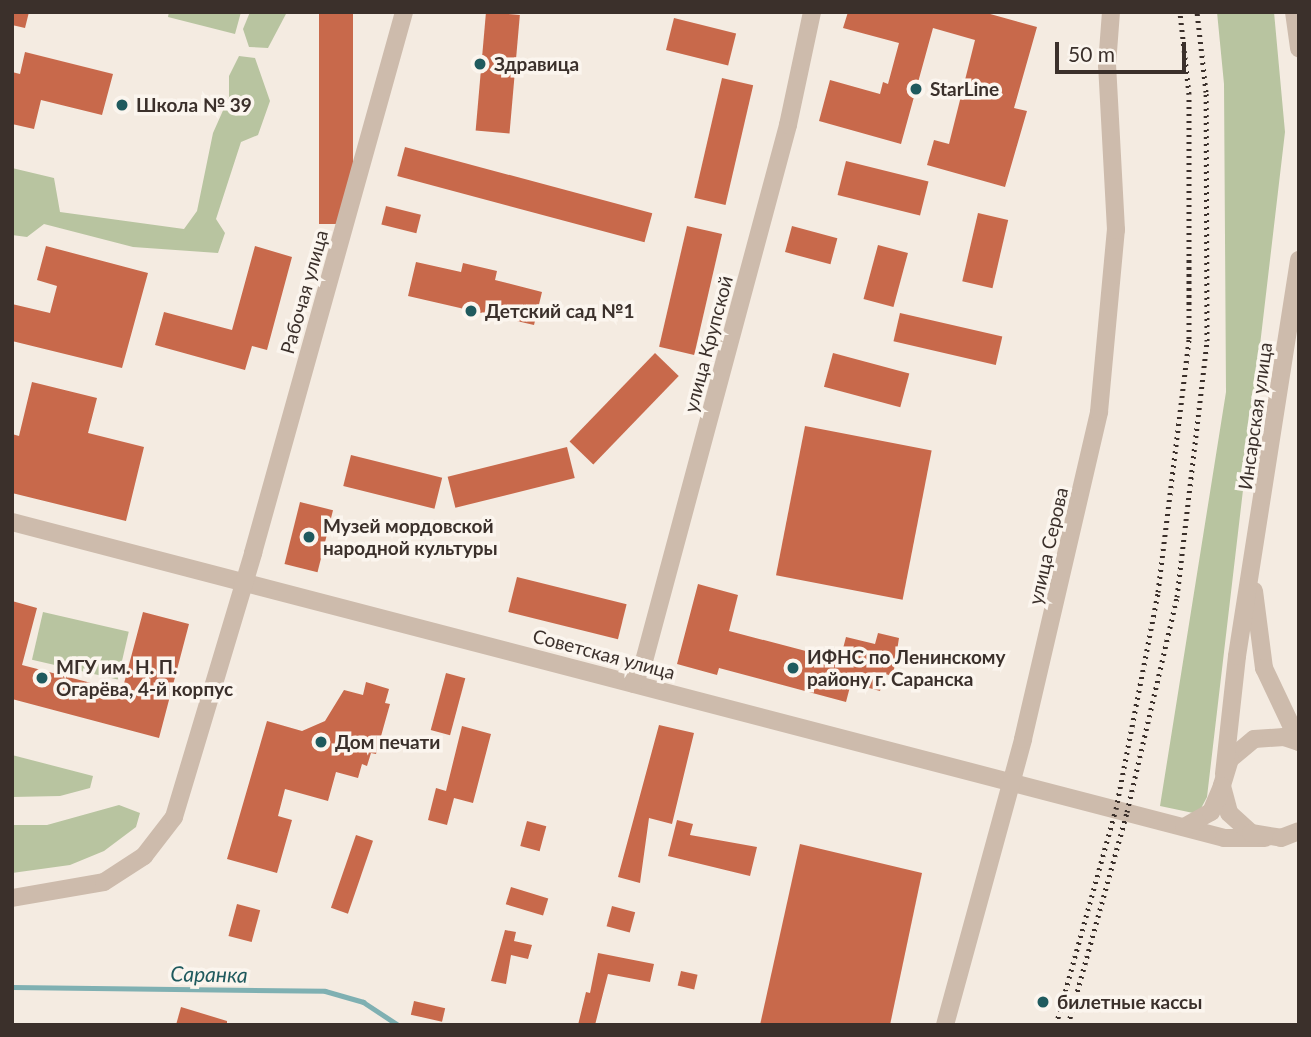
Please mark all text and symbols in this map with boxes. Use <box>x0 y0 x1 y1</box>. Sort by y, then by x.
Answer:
scale bar <box>1059 28 1190 72</box>
text: 50 m <box>1068 41 1115 66</box>
place label: Здравица <box>494 53 579 75</box>
marker: Здравица <box>472 56 488 72</box>
place label: StarLine <box>930 78 999 100</box>
marker: StarLine <box>908 81 924 97</box>
place label: Школа № 39 <box>136 94 252 116</box>
marker: Школа № 39 <box>114 97 130 113</box>
street label: Рабочая улица <box>275 227 333 357</box>
street label: улица Крупской <box>679 273 737 415</box>
place label: Детский сад №1 <box>485 300 634 322</box>
marker: Детский сад №1 <box>463 303 479 319</box>
street label: Инсарская улица <box>1233 341 1277 491</box>
street label: улица Серова <box>1023 485 1073 607</box>
place label: Музей мордовской народной культуры <box>323 515 498 559</box>
marker: Музей мордовской народной культуры <box>301 529 317 545</box>
street label: Советская улица <box>530 624 678 684</box>
place label: ИФНС по Ленинскому району г. Саранска <box>807 646 1005 690</box>
place label: МГУ им. Н. П. Огарёва, 4-й корпус <box>56 656 233 700</box>
marker: ИФНС по Ленинскому району г. Саранска <box>785 660 801 676</box>
marker: МГУ им. Н. П. Огарёва, 4-й корпус <box>34 670 50 686</box>
place label: Дом печати <box>335 731 440 753</box>
marker: Дом печати <box>313 734 329 750</box>
water label: Саранка <box>170 961 248 987</box>
place label: билетные кассы <box>1057 991 1202 1013</box>
marker: билетные кассы <box>1035 994 1051 1010</box>

